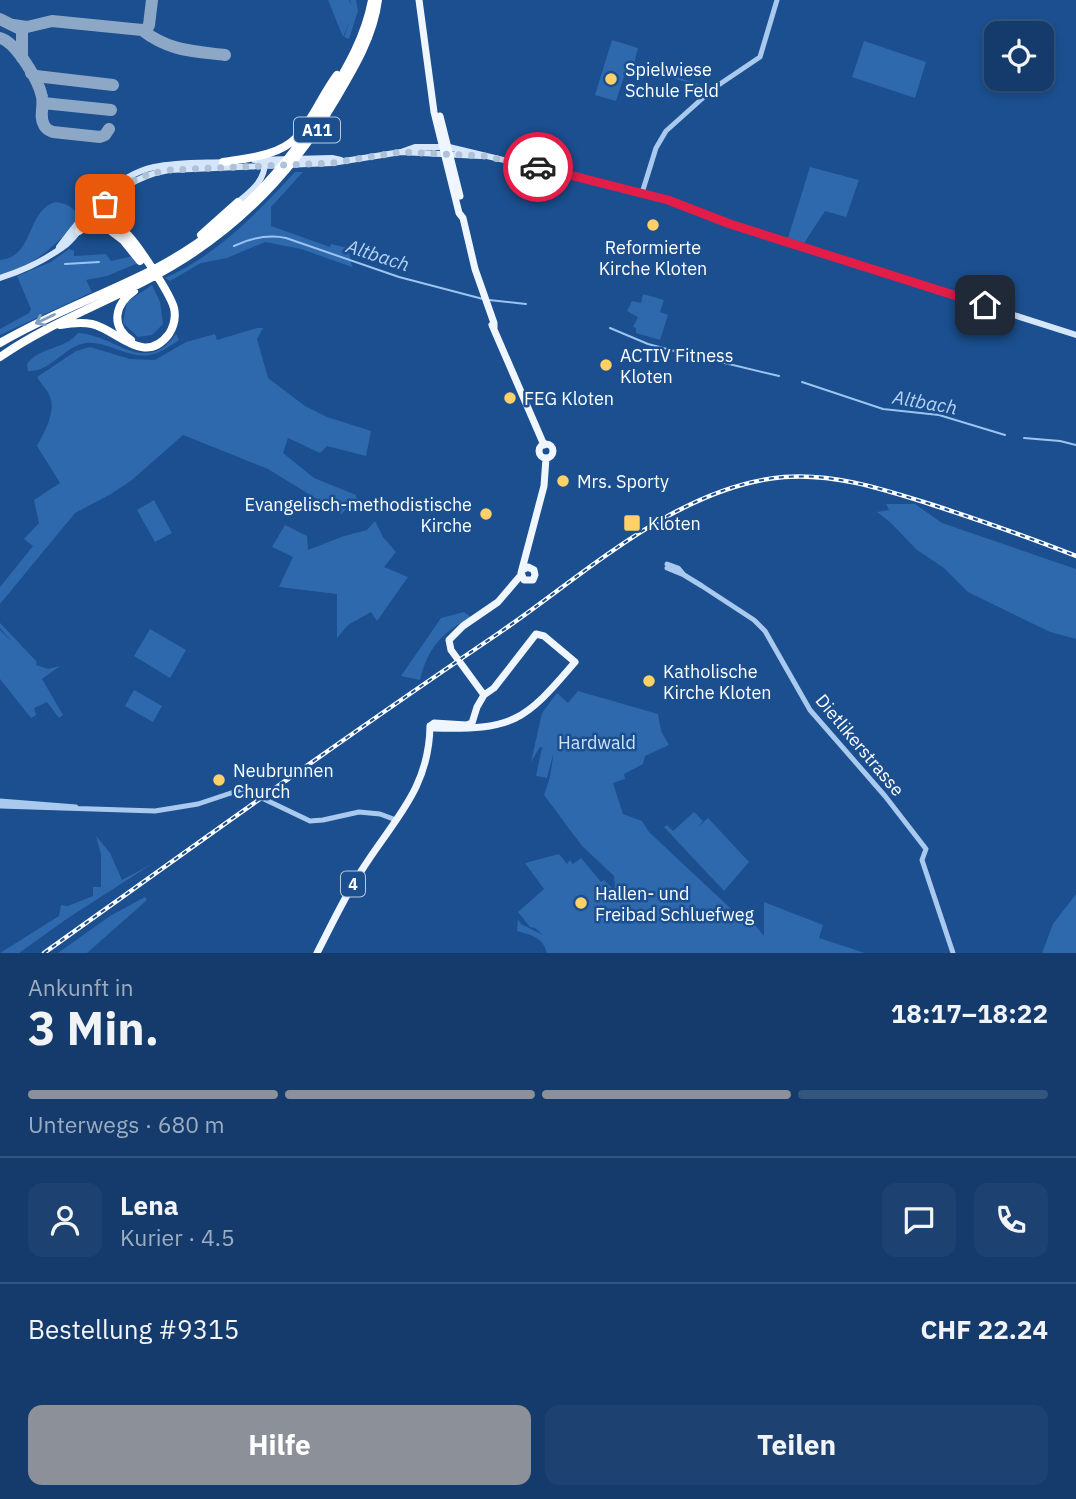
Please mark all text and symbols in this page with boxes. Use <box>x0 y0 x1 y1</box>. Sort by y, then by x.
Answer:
map controls <box>984 21 1054 91</box>
button: locate <box>984 21 1054 91</box>
place label: Spielwiese Schule Feld <box>625 58 719 102</box>
marker: Spielwiese Schule Feld <box>603 71 619 87</box>
road number: A11 <box>294 118 340 142</box>
courier <box>503 132 573 202</box>
icon: car <box>519 148 557 186</box>
pin <box>75 174 135 234</box>
icon: bag <box>86 185 124 223</box>
marker: Reformierte Kirche Kloten <box>645 217 661 233</box>
water label: Altbach <box>342 233 413 276</box>
place label: Reformierte Kirche Kloten <box>599 236 707 280</box>
pin <box>955 275 1015 335</box>
icon: home <box>966 286 1004 324</box>
one-way arrow <box>35 312 56 326</box>
place label: ACTIV Fitness Kloten <box>620 344 733 388</box>
marker: ACTIV Fitness Kloten <box>598 357 614 373</box>
water label: Altbach <box>890 384 959 419</box>
place label: FEG Kloten <box>524 387 614 410</box>
marker: FEG Kloten <box>502 390 518 406</box>
place label: Mrs. Sporty <box>577 470 669 493</box>
marker: Mrs. Sporty <box>555 473 571 489</box>
place label: Evangelisch-methodistische Kirche <box>245 493 472 537</box>
marker: Evangelisch-methodistische Kirche <box>478 506 494 522</box>
place label: Kloten <box>648 512 701 535</box>
marker: Kloten <box>622 513 642 533</box>
place label: Katholische Kirche Kloten <box>663 660 772 704</box>
marker: Katholische Kirche Kloten <box>641 673 657 689</box>
street label: Dietlikerstrasse <box>811 689 909 801</box>
park label: Hardwald <box>558 731 636 754</box>
place label: Neubrunnen Church <box>233 759 334 803</box>
marker: Neubrunnen Church <box>211 772 227 788</box>
road number: 4 <box>341 872 365 897</box>
place label: Hallen- und Freibad Schluefweg <box>595 882 755 926</box>
marker: Hallen- und Freibad Schluefweg <box>573 895 589 911</box>
text: Ankunft in <box>28 972 134 1002</box>
text: 18:17–18:22 <box>891 996 1048 1030</box>
text: 3 Min. <box>28 998 159 1058</box>
text: Unterwegs · 680 m <box>28 1109 225 1139</box>
button: person <box>28 1183 102 1257</box>
button: chat <box>882 1183 956 1257</box>
button: phone <box>974 1183 1048 1257</box>
text: Lena <box>120 1188 178 1222</box>
text: Kurier · 4.5 <box>120 1222 235 1252</box>
text: Bestellung #9315 <box>28 1312 239 1346</box>
text: CHF 22.24 <box>920 1312 1048 1346</box>
button: Hilfe <box>28 1405 531 1485</box>
button: Teilen <box>545 1405 1048 1485</box>

